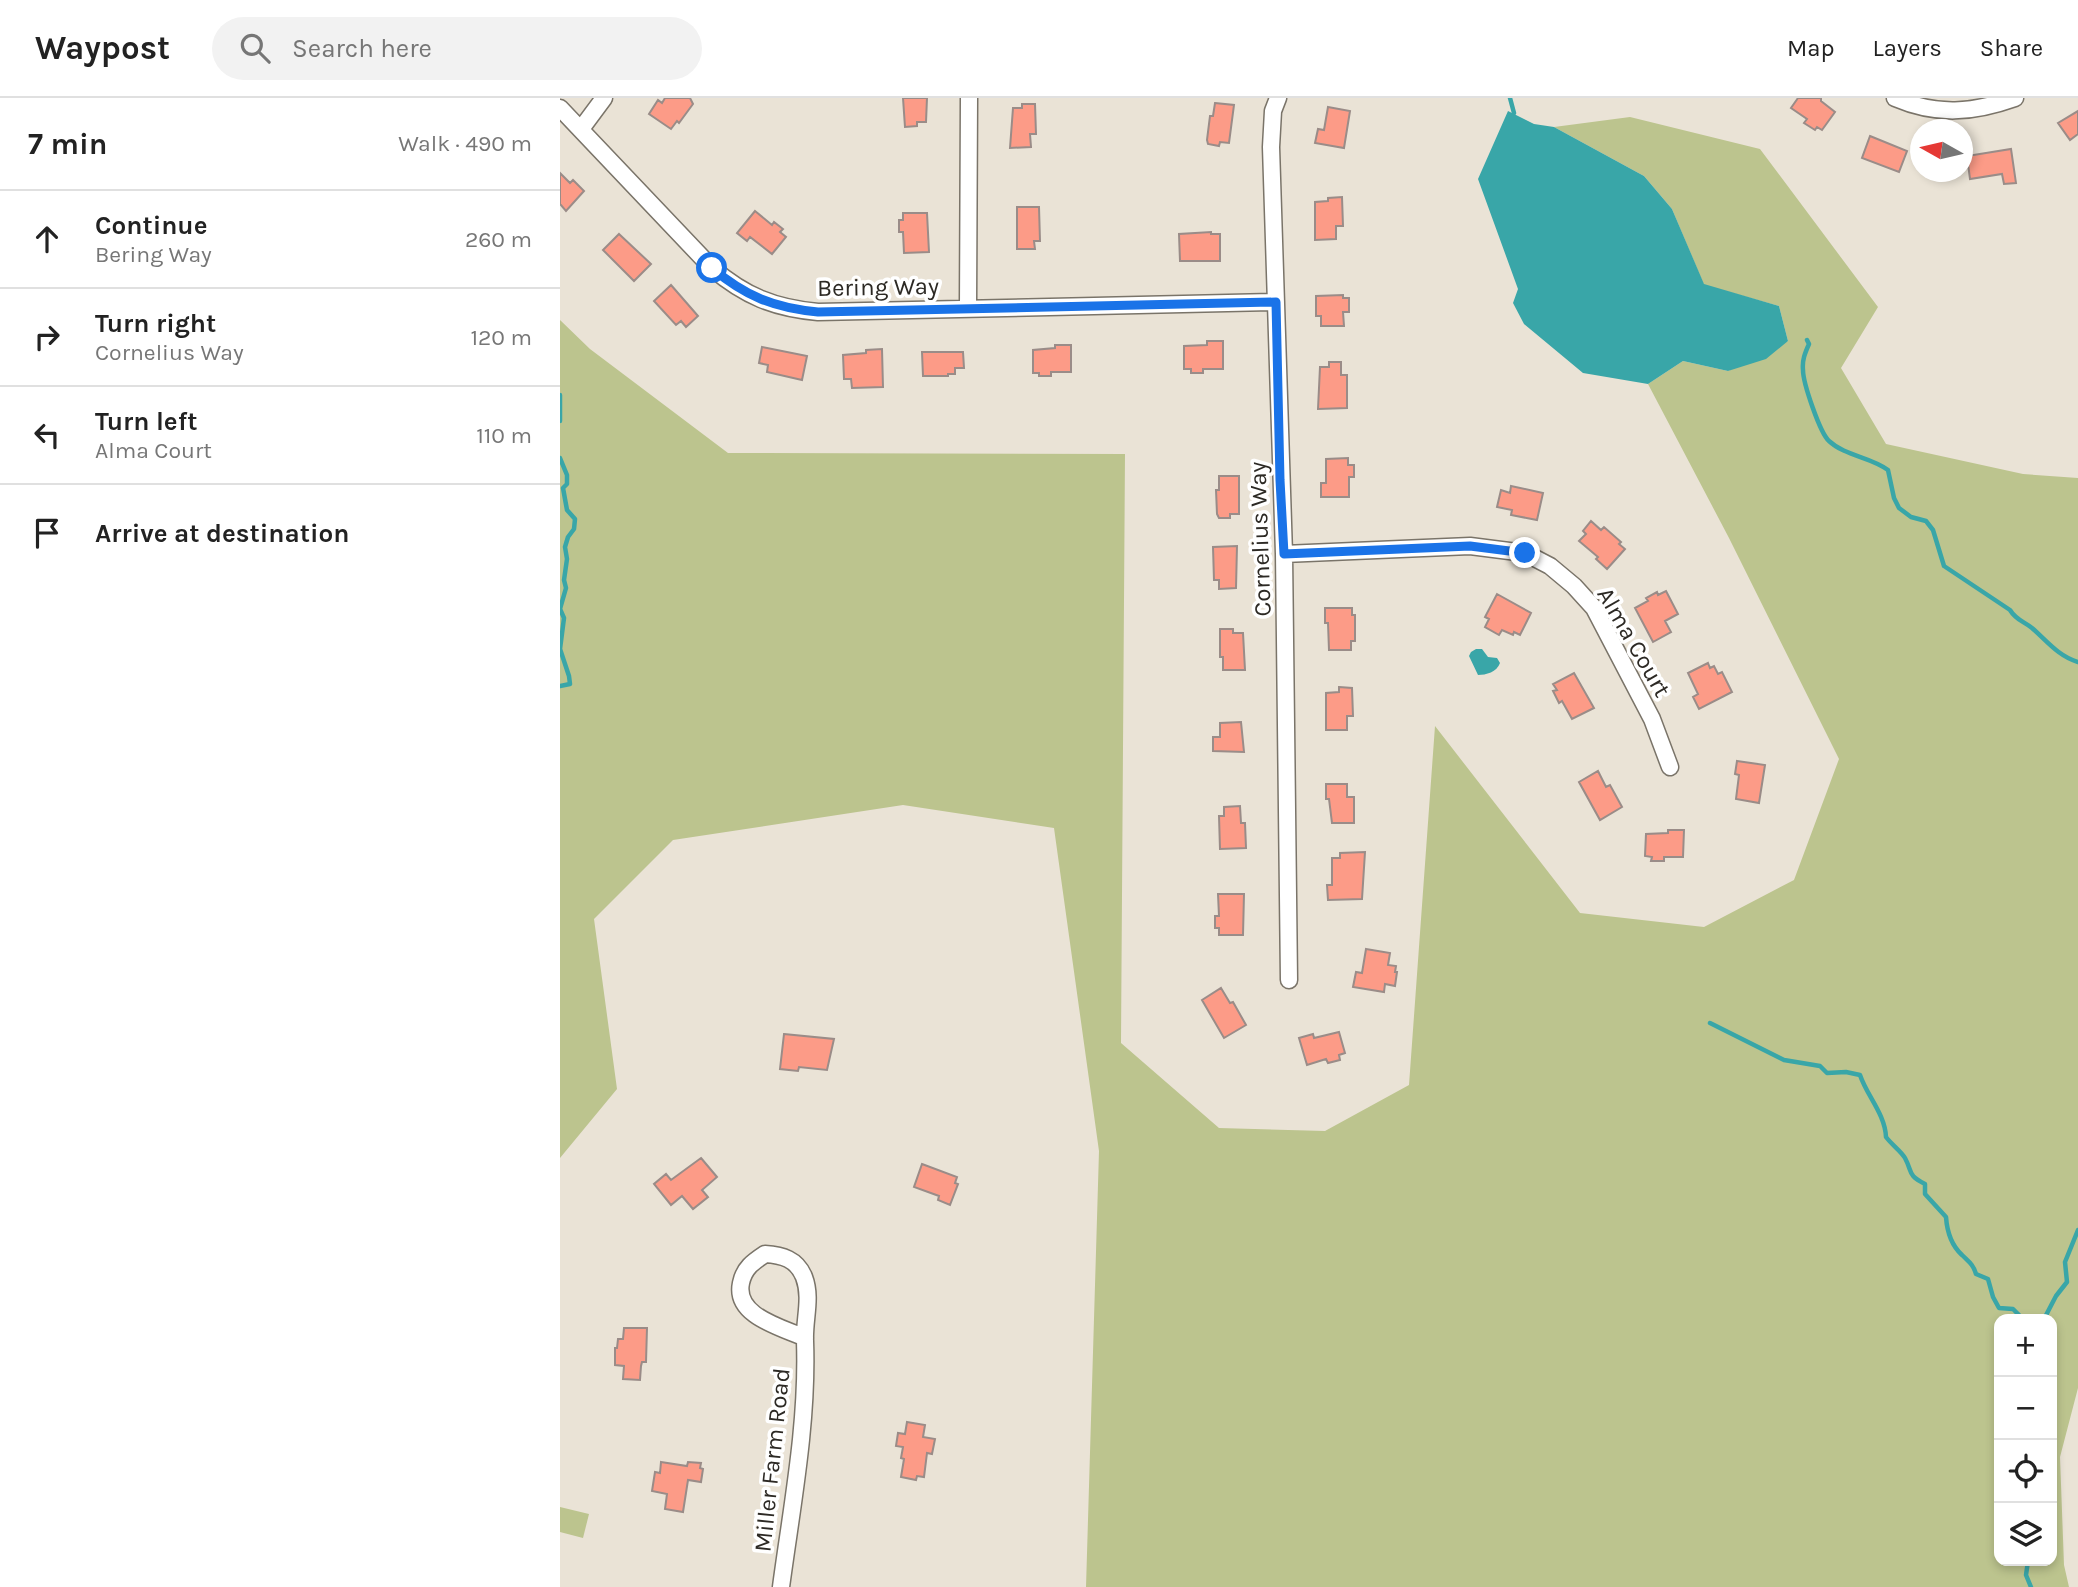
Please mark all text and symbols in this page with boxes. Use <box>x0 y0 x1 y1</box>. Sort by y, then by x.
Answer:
search box <box>212 17 702 80</box>
text: Waypost <box>35 29 170 67</box>
icon: search <box>236 29 274 67</box>
text: Search here <box>292 33 432 64</box>
text: Map <box>1787 34 1835 62</box>
text: Layers <box>1873 34 1942 62</box>
text: Share <box>1980 34 2043 62</box>
north arrow <box>1910 119 1973 182</box>
text: 7 min <box>28 126 108 162</box>
text: Walk · 490 m <box>398 130 532 157</box>
text: Continue <box>95 210 207 241</box>
icon: ahead <box>28 220 66 258</box>
text: 260 m <box>465 226 532 253</box>
text: Bering Way <box>95 241 212 268</box>
route start <box>696 252 727 283</box>
street label: Bering Way <box>817 272 939 302</box>
text: Turn right <box>95 308 216 339</box>
icon: right <box>28 318 66 356</box>
text: 120 m <box>470 324 532 351</box>
text: Cornelius Way <box>95 339 244 366</box>
text: Turn left <box>95 406 197 437</box>
icon: left <box>28 416 66 454</box>
text: 110 m <box>476 422 532 449</box>
text: Alma Court <box>95 437 212 464</box>
street label: Cornelius Way <box>1243 461 1277 617</box>
icon: arrive <box>28 514 66 552</box>
text: Arrive at destination <box>95 518 349 549</box>
route end <box>1509 537 1540 568</box>
street label: Alma Court <box>1591 582 1677 702</box>
map controls <box>1994 1314 2057 1566</box>
button: + <box>1994 1314 2057 1377</box>
street label: Miller Farm Road <box>748 1367 796 1553</box>
button: − <box>1994 1377 2057 1440</box>
button: locate <box>1994 1440 2057 1503</box>
button: layers <box>1994 1503 2057 1566</box>

